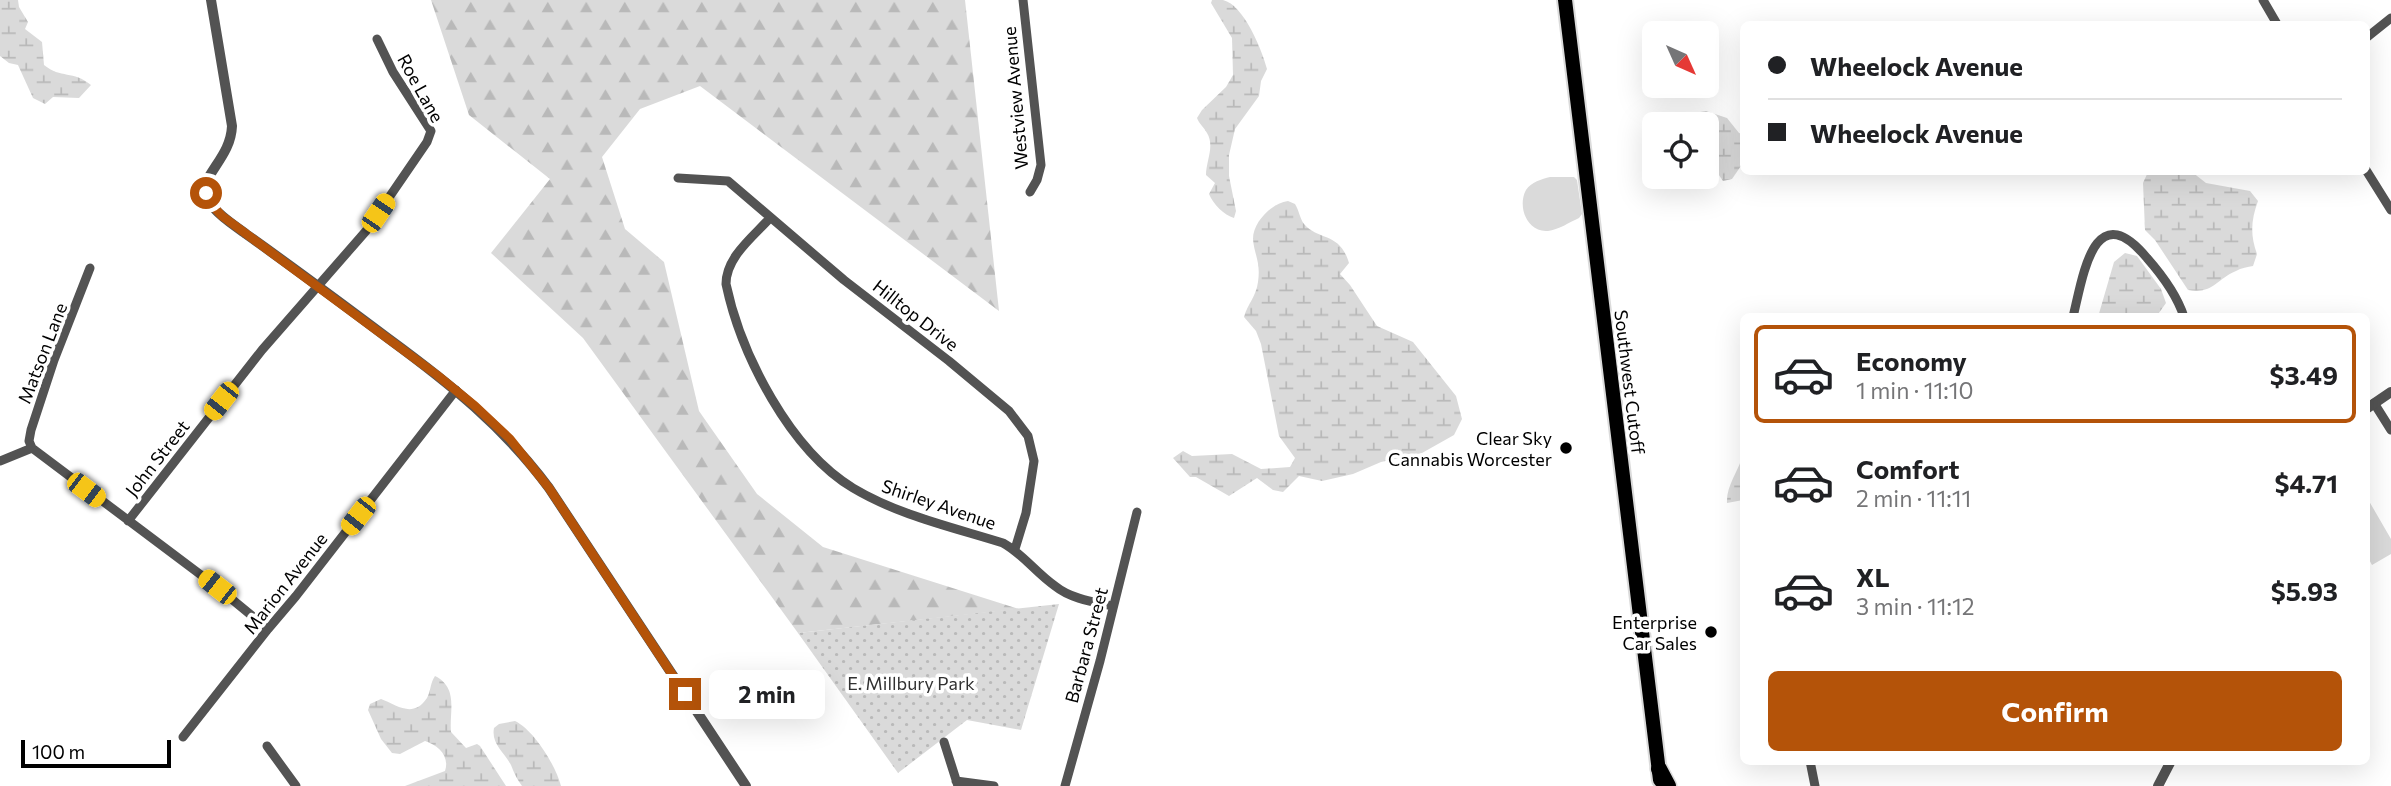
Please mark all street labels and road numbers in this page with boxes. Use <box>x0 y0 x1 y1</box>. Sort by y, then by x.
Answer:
street label: Westview Avenue <box>998 26 1032 170</box>
street label: Roe Lane <box>393 50 449 126</box>
street label: Hilltop Drive <box>869 275 963 355</box>
street label: Matson Lane <box>13 300 71 406</box>
street label: Southwest Cutoff <box>1610 308 1650 456</box>
street label: John Street <box>120 415 194 501</box>
street label: Shirley Avenue <box>879 474 999 534</box>
street label: Marion Avenue <box>239 528 331 638</box>
street label: Barbara Street <box>1060 585 1112 705</box>

